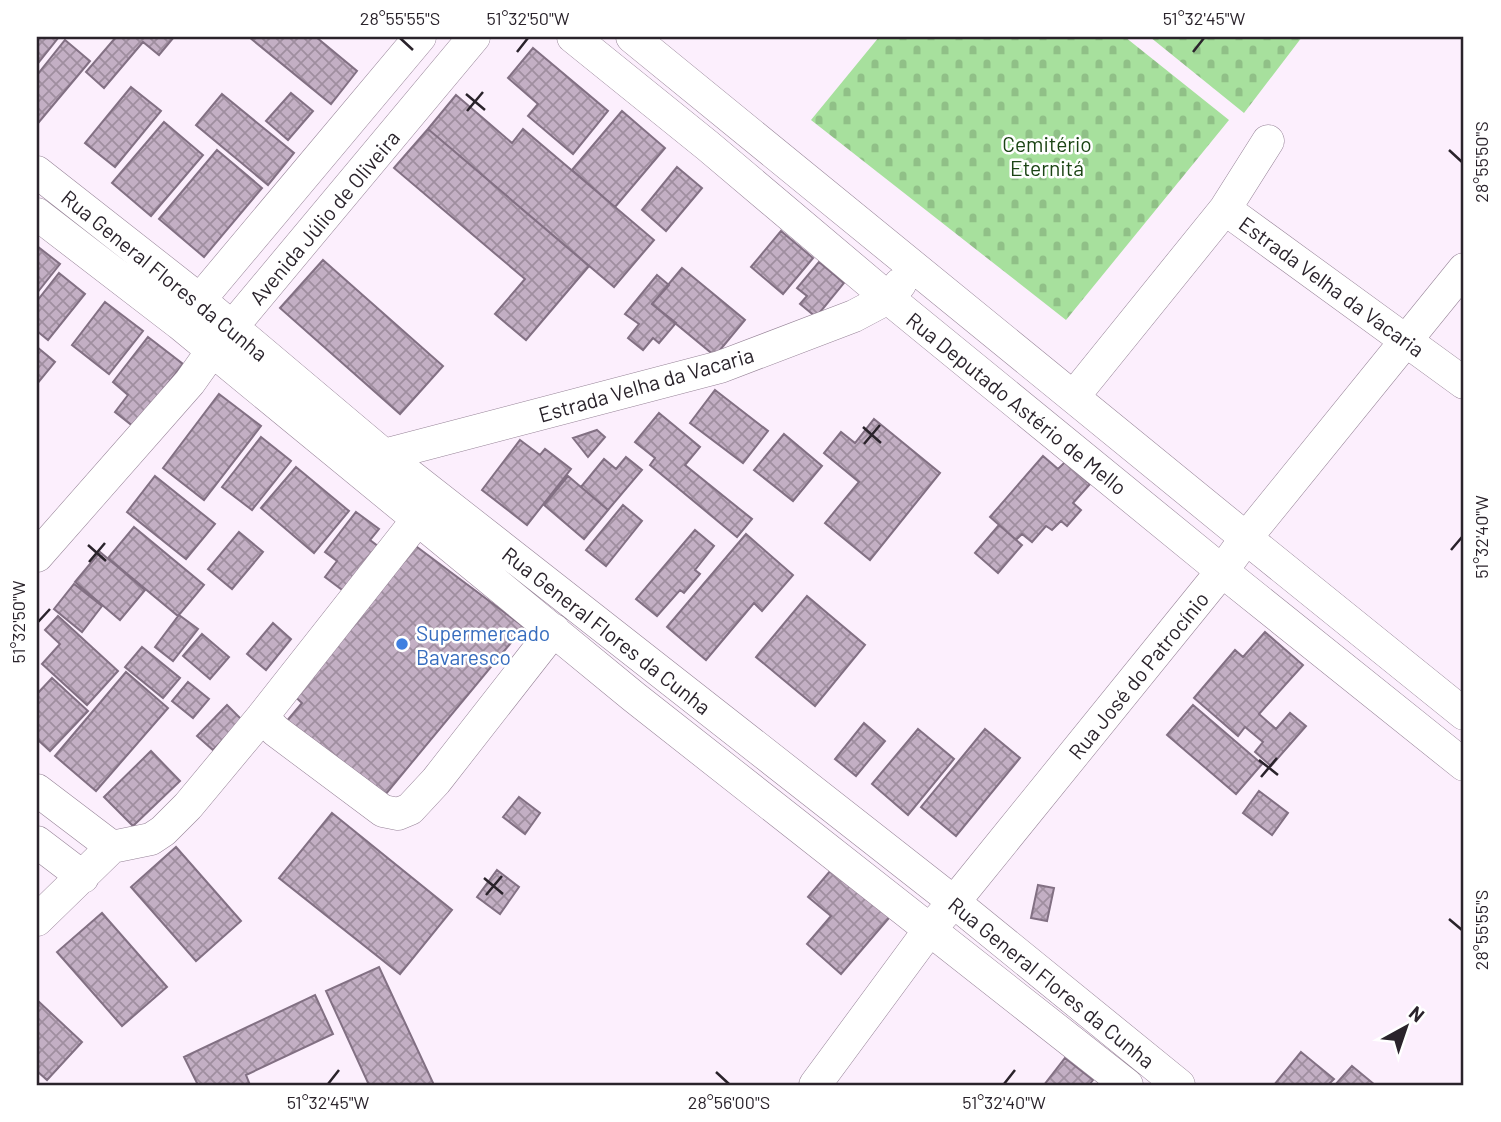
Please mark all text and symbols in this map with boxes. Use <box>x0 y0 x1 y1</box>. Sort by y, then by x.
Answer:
text: 28°55'55"S <box>360 7 440 29</box>
text: 51°32'50"W <box>486 7 570 29</box>
text: 51°32'45"W <box>1163 7 1246 29</box>
text: 28°55'50"S <box>1470 121 1492 203</box>
street label: Avenida Júlio de Oliveira <box>244 125 404 309</box>
park label: Cemitério Eternitá <box>1002 131 1092 180</box>
street label: Rua General Flores da Cunha <box>57 184 273 366</box>
street label: Estrada Velha da Vacaria <box>1235 210 1429 362</box>
street label: Rua Deputado Astério de Mello <box>902 307 1132 499</box>
street label: Estrada Velha da Vacaria <box>536 341 756 427</box>
text: 51°32'40"W <box>1470 495 1492 579</box>
street label: Rua General Flores da Cunha <box>498 541 716 719</box>
text: 51°32'50"W <box>7 580 29 664</box>
street label: Rua José do Patrocínio <box>1063 586 1213 764</box>
place label: Supermercado Bavaresco <box>416 620 550 669</box>
marker: Supermercado Bavaresco <box>394 636 410 652</box>
text: 28°55'55"S <box>1470 890 1492 970</box>
street label: Rua General Flores da Cunha <box>944 891 1160 1073</box>
north arrow <box>1372 992 1442 1062</box>
text: N <box>1405 1001 1429 1026</box>
text: 51°32'45"W <box>287 1091 370 1113</box>
text: 28°56'00"S <box>688 1091 770 1113</box>
text: 51°32'40"W <box>962 1091 1046 1113</box>

